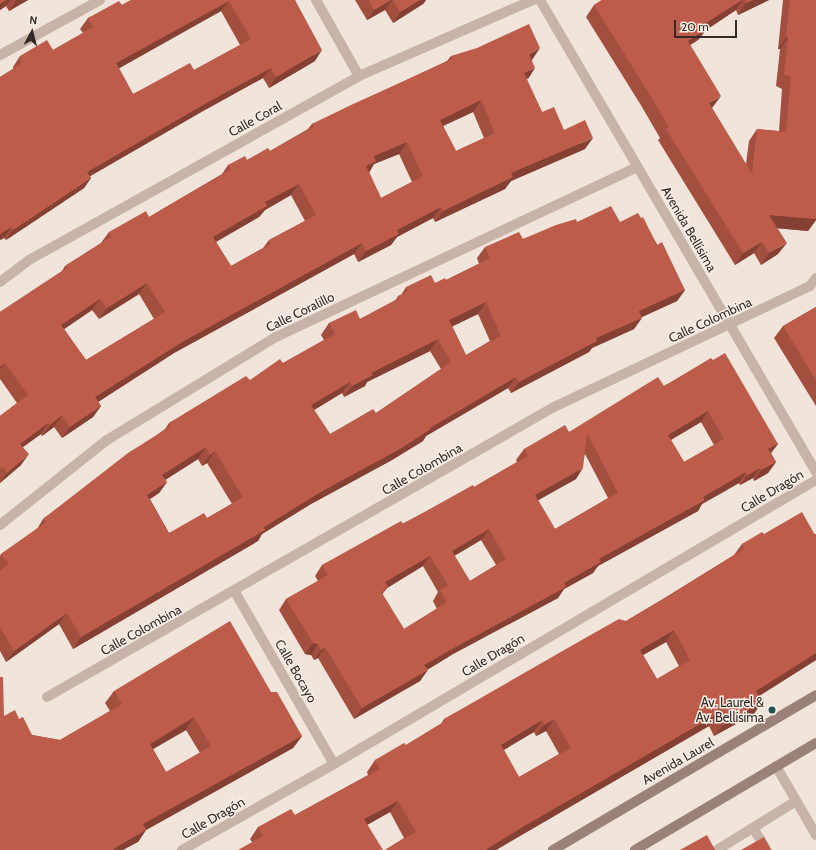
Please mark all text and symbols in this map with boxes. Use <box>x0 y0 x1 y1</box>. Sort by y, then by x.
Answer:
north arrow <box>12 12 52 52</box>
scale bar <box>676 12 739 38</box>
text: N <box>29 13 38 28</box>
text: 20 m <box>681 19 709 34</box>
street label: Calle Coral <box>226 98 284 140</box>
street label: Avenida Bellísima <box>658 184 720 274</box>
street label: Calle Coralillo <box>263 289 337 335</box>
street label: Calle Colombina <box>666 294 754 346</box>
street label: Calle Colombina <box>379 440 465 498</box>
street label: Calle Dragón <box>738 466 806 516</box>
street label: Calle Colombina <box>98 601 184 659</box>
street label: Calle Dragón <box>459 630 527 680</box>
street label: Calle Bocayo <box>272 637 320 705</box>
place label: Av. Laurel & Av. Bellísima <box>696 695 764 726</box>
marker: Av. Laurel & Av. Bellísima <box>767 705 777 715</box>
street label: Avenida Laurel <box>639 734 717 788</box>
street label: Calle Dragón <box>179 794 247 842</box>

